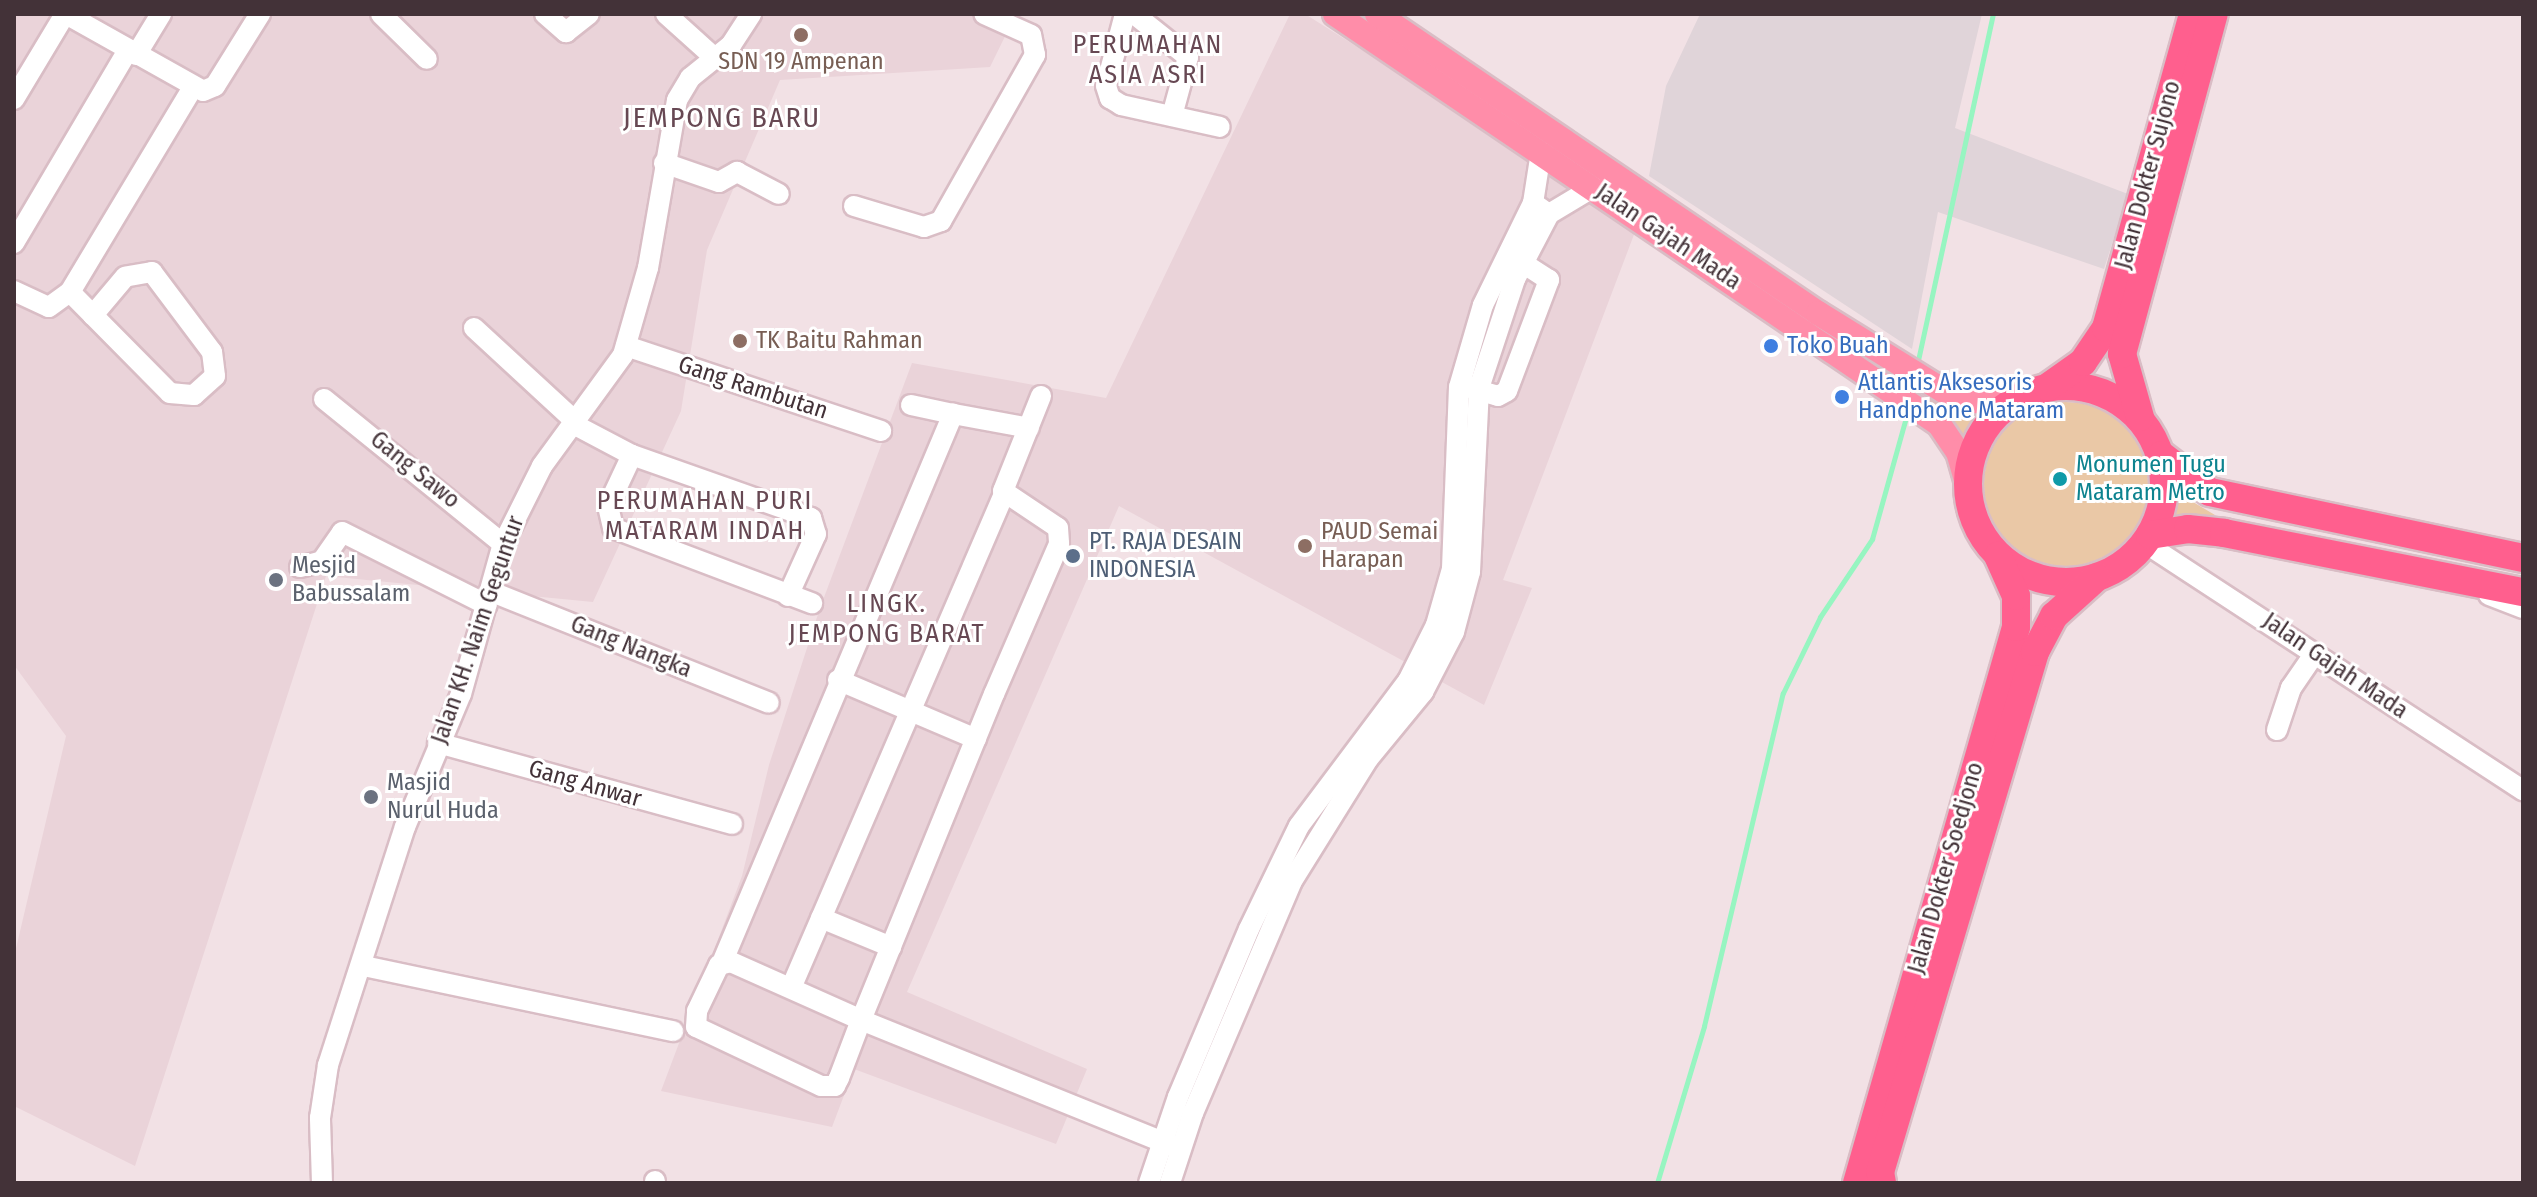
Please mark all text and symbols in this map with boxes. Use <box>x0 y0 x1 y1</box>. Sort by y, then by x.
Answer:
marker: SDN 19 Ampenan <box>792 26 810 44</box>
district label: PERUMAHAN ASIA ASRI <box>1073 29 1223 90</box>
place label: SDN 19 Ampenan <box>718 48 884 76</box>
street label: Jalan Dokter Sujono <box>2109 78 2187 272</box>
district label: JEMPONG BARU <box>623 101 821 135</box>
street label: Jalan Gajah Mada <box>1590 178 1746 296</box>
place label: TK Baitu Rahman <box>756 327 923 355</box>
marker: TK Baitu Rahman <box>731 332 749 350</box>
place label: Toko Buah <box>1787 332 1889 360</box>
marker: Toko Buah <box>1762 337 1780 355</box>
street label: Gang Rambutan <box>675 350 831 426</box>
place label: Atlantis Aksesoris Handphone Mataram <box>1858 369 2064 425</box>
marker: Atlantis Aksesoris Handphone Mataram <box>1833 388 1851 406</box>
street label: Gang Sawo <box>364 425 466 515</box>
place label: Monumen Tugu Mataram Metro <box>2076 451 2226 507</box>
marker: Monumen Tugu Mataram Metro <box>2051 470 2069 488</box>
district label: PERUMAHAN PURI MATARAM INDAH <box>597 485 813 546</box>
street label: Jalan KH. Naim Geguntur <box>425 512 531 748</box>
place label: PAUD Semai Harapan <box>1321 518 1438 574</box>
place label: PT. RAJA DESAIN INDONESIA <box>1089 528 1242 584</box>
marker: PAUD Semai Harapan <box>1296 537 1314 555</box>
marker: PT. RAJA DESAIN INDONESIA <box>1064 547 1082 565</box>
place label: Mesjid Babussalam <box>292 552 410 608</box>
marker: Mesjid Babussalam <box>267 571 285 589</box>
district label: LINGK. JEMPONG BARAT <box>789 588 985 650</box>
street label: Jalan Gajah Mada <box>2257 607 2413 725</box>
street label: Gang Nangka <box>566 610 696 684</box>
street label: Gang Anwar <box>525 754 645 814</box>
street label: Jalan Dokter Soedjono <box>1902 759 1990 977</box>
place label: Masjid Nurul Huda <box>387 769 499 825</box>
marker: Masjid Nurul Huda <box>362 788 380 806</box>

